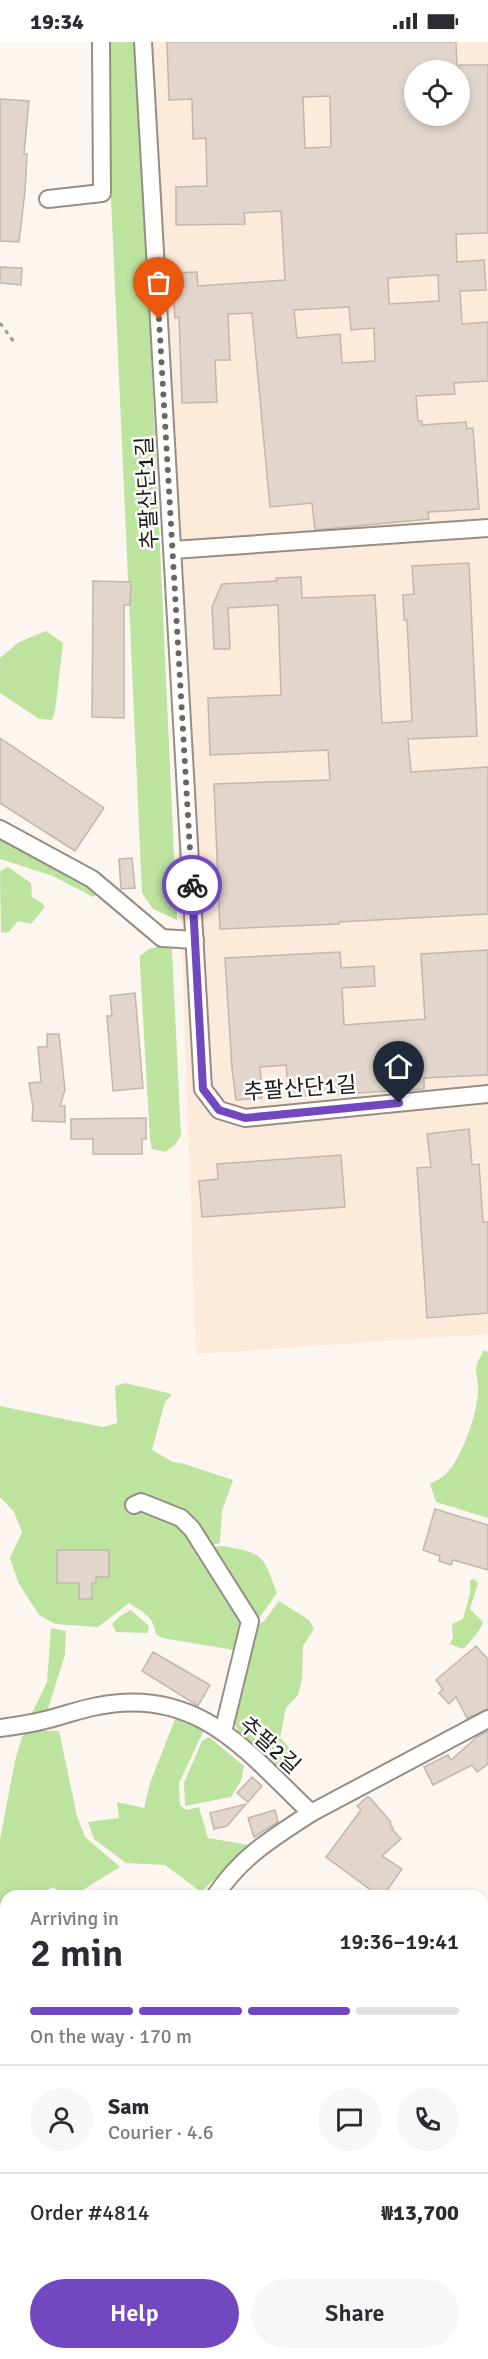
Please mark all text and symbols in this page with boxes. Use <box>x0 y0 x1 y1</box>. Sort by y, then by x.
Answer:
text: 19:34 <box>30 8 84 35</box>
map controls <box>404 60 470 126</box>
button: locate <box>404 60 470 126</box>
pin <box>133 257 184 319</box>
icon: bag <box>142 266 175 299</box>
street label: 추팔산단1길 <box>131 436 163 550</box>
courier <box>162 855 222 915</box>
icon: bike <box>176 869 209 902</box>
pin <box>373 1041 424 1103</box>
icon: home <box>382 1050 415 1083</box>
street label: 추팔산단1길 <box>243 1071 357 1105</box>
street label: 추팔2길 <box>234 1711 306 1779</box>
text: Arriving in <box>30 1906 119 1931</box>
text: 19:36–19:41 <box>340 1928 459 1955</box>
text: 2 min <box>30 1929 123 1977</box>
text: On the way · 170 m <box>30 2024 192 2049</box>
button: person <box>30 2088 93 2151</box>
button: chat <box>318 2088 381 2151</box>
button: phone <box>396 2088 459 2151</box>
text: Sam <box>108 2093 149 2120</box>
text: Courier · 4.6 <box>108 2120 214 2145</box>
text: Order #4814 <box>30 2199 150 2226</box>
text: ₩13,700 <box>381 2199 459 2226</box>
button: Help <box>30 2279 239 2348</box>
button: Share <box>251 2279 459 2348</box>

